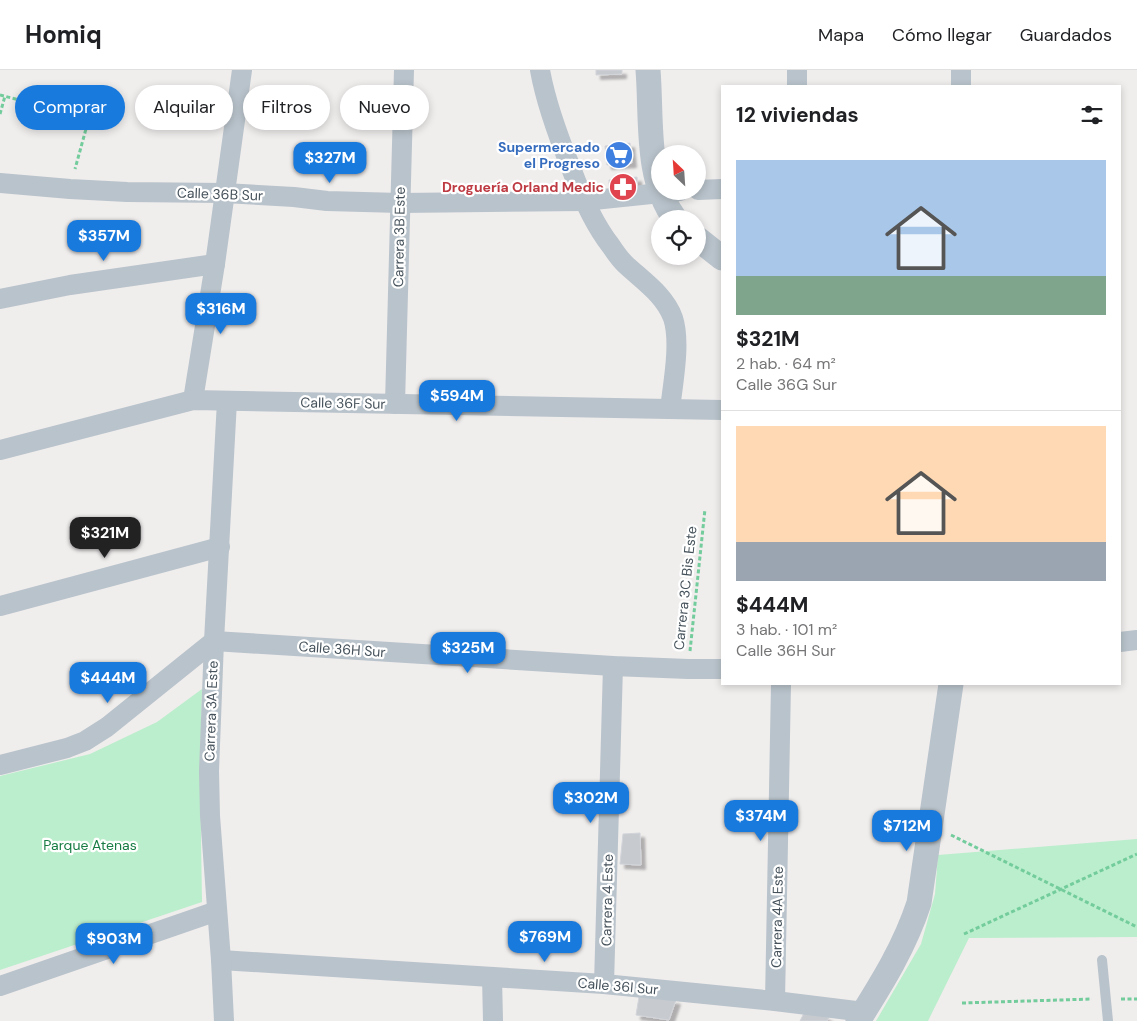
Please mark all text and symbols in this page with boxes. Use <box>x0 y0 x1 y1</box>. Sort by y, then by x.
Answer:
text: Homiq <box>25 19 102 50</box>
text: Mapa <box>818 23 864 47</box>
text: Cómo llegar <box>892 23 992 47</box>
text: Guardados <box>1020 23 1112 47</box>
chip: Comprar <box>15 85 125 130</box>
chip: Alquilar <box>135 85 233 130</box>
chip: Filtros <box>243 85 330 130</box>
chip: Nuevo <box>340 85 429 130</box>
text: 12 viviendas <box>736 101 859 129</box>
icon: filters <box>1078 101 1106 129</box>
place label: Supermercado el Progreso <box>498 138 600 172</box>
supermarket icon: Supermercado el Progreso <box>604 140 634 170</box>
pin: $327M <box>295 142 365 184</box>
north arrow <box>651 145 706 200</box>
map controls <box>651 145 706 265</box>
text: $327M <box>304 147 356 168</box>
pharmacy icon: Droguería Orland Medic <box>608 172 638 202</box>
place label: Droguería Orland Medic <box>442 178 604 196</box>
street label: Calle 36B Sur <box>177 184 263 204</box>
street label: Carrera 3B Este <box>389 187 409 287</box>
icon: home <box>876 193 966 283</box>
button: locate <box>651 210 706 265</box>
pin: $357M <box>69 220 139 262</box>
text: $357M <box>78 225 130 246</box>
pin: $316M <box>186 292 256 335</box>
text: $316M <box>196 298 246 319</box>
text: $321M <box>736 325 800 353</box>
text: 2 hab. · 64 m² <box>736 353 836 374</box>
text: Calle 36G Sur <box>736 374 837 395</box>
pin: $594M <box>422 380 492 422</box>
text: $594M <box>430 385 484 406</box>
street label: Calle 36F Sur <box>300 393 386 413</box>
icon: home <box>876 458 966 548</box>
pin: $321M <box>70 516 140 559</box>
text: $321M <box>81 522 129 543</box>
street label: Carrera 3C Bis Este <box>670 525 700 651</box>
text: $444M <box>736 591 808 619</box>
text: 3 hab. · 101 m² <box>736 619 837 640</box>
pin: $325M <box>433 632 503 674</box>
street label: Calle 36H Sur <box>298 637 386 661</box>
text: $325M <box>442 637 494 658</box>
text: Calle 36H Sur <box>736 640 836 661</box>
street label: Carrera 3A Este <box>200 660 222 762</box>
pin: $444M <box>73 662 143 704</box>
text: $444M <box>80 667 136 688</box>
pin: $302M <box>556 782 626 824</box>
text: $302M <box>564 787 618 808</box>
pin: $374M <box>726 800 796 842</box>
text: $374M <box>735 805 787 826</box>
pin: $712M <box>872 810 942 852</box>
text: $712M <box>883 815 931 836</box>
park label: Parque Atenas <box>43 836 137 854</box>
street label: Carrera 4 Este <box>597 854 617 946</box>
street label: Carrera 4A Este <box>767 866 787 968</box>
pin: $769M <box>510 920 580 963</box>
pin: $903M <box>79 922 149 965</box>
text: $769M <box>519 926 571 947</box>
text: $903M <box>87 928 141 949</box>
street label: Calle 36I Sur <box>577 974 659 998</box>

